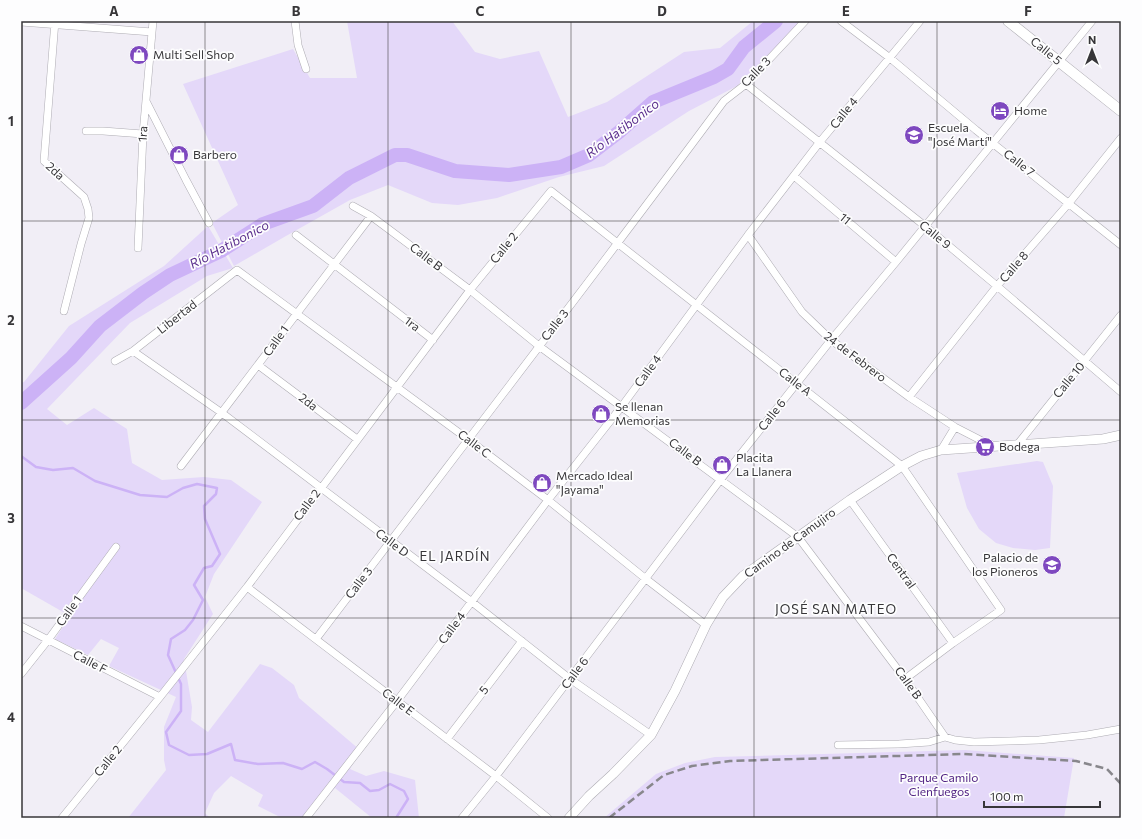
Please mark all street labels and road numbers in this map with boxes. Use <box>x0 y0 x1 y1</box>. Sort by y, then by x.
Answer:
street label: Calle 5 <box>1028 33 1065 67</box>
street label: Calle 3 <box>738 53 773 89</box>
street label: Calle 4 <box>826 94 860 131</box>
street label: 1ra <box>134 125 150 142</box>
street label: Calle 7 <box>1001 146 1038 179</box>
street label: 2da <box>44 158 68 182</box>
street label: 11 <box>837 210 854 227</box>
street label: Calle 9 <box>917 217 954 251</box>
street label: Calle 2 <box>486 229 520 266</box>
street label: Calle B <box>408 239 446 273</box>
street label: Calle 8 <box>996 248 1031 285</box>
street label: Libertad <box>154 296 199 336</box>
street label: Calle 3 <box>538 306 571 343</box>
street label: 1ra <box>402 313 423 334</box>
street label: Calle 1 <box>259 322 291 358</box>
street label: 24 de Febrero <box>822 328 889 384</box>
street label: Calle 4 <box>631 352 664 389</box>
street label: Calle 10 <box>1050 358 1087 400</box>
street label: Calle A <box>777 364 815 398</box>
street label: 2da <box>296 390 321 413</box>
street label: Calle 6 <box>754 396 788 433</box>
street label: Calle C <box>455 426 494 460</box>
street label: Calle B <box>667 434 705 468</box>
street label: Calle 2 <box>290 486 323 523</box>
street label: Camino de Camujiro <box>741 504 838 580</box>
street label: Calle D <box>373 525 412 559</box>
street label: Central <box>884 550 919 591</box>
street label: Calle 3 <box>342 564 375 601</box>
street label: Calle 1 <box>52 592 84 628</box>
street label: Calle 4 <box>435 609 468 646</box>
street label: Calle F <box>71 647 110 676</box>
street label: Calle 6 <box>558 654 591 691</box>
street label: Calle B <box>892 663 925 702</box>
street label: 5 <box>476 682 491 696</box>
street label: Calle E <box>380 685 417 718</box>
street label: Calle 2 <box>90 742 124 779</box>

